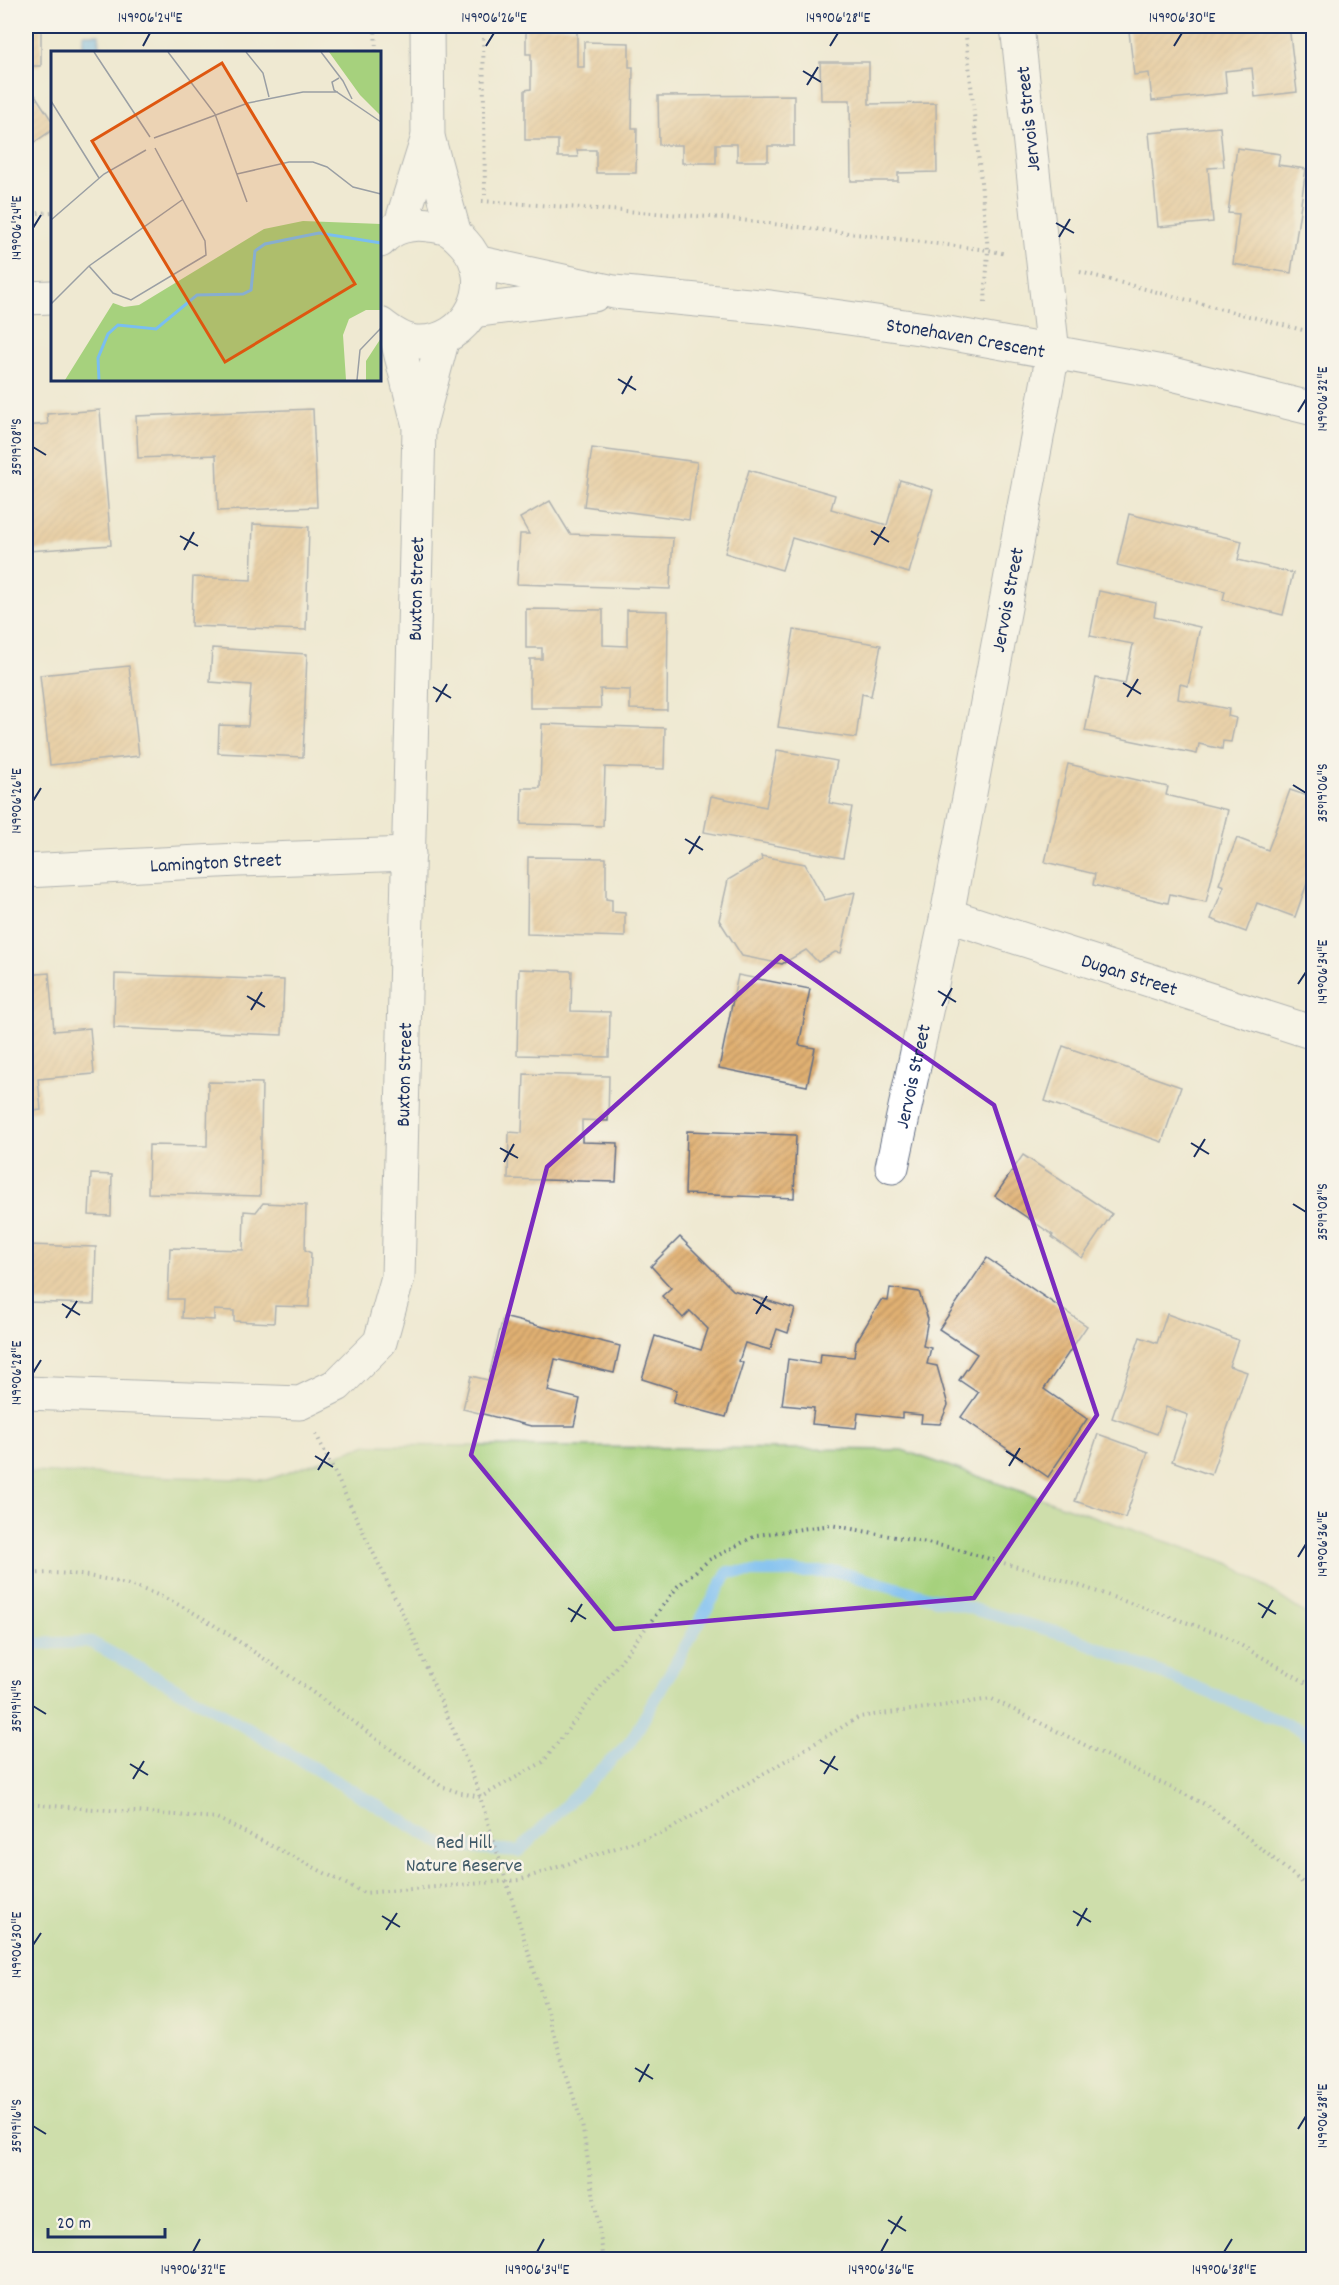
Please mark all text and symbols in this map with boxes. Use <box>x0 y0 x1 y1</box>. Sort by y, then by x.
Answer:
text: 149°06'24"E <box>118 8 182 30</box>
text: 149°06'26"E <box>461 8 527 30</box>
text: 149°06'28"E <box>806 8 870 30</box>
text: 149°06'30"E <box>1149 8 1216 30</box>
inset map <box>51 51 381 381</box>
street label: Jervois Street <box>1011 65 1049 173</box>
text: 149°06'24"E <box>7 196 29 260</box>
street label: Stonehaven Crescent <box>884 313 1047 367</box>
text: 149°06'32"E <box>1313 366 1335 432</box>
text: 35°19'08"S <box>7 418 29 476</box>
street label: Buxton Street <box>403 536 433 641</box>
street label: Jervois Street <box>986 545 1033 655</box>
text: 35°19'06"S <box>1313 763 1335 823</box>
text: 149°06'26"E <box>7 768 29 834</box>
street label: Lamington Street <box>149 847 282 882</box>
text: 149°06'34"E <box>1313 939 1335 1004</box>
street label: Dugan Street <box>1077 948 1181 1005</box>
street label: Buxton Street <box>391 1022 421 1127</box>
street label: Jervois Street <box>890 1022 940 1132</box>
text: 35°19'08"S <box>1313 1183 1335 1241</box>
text: 149°06'28"E <box>7 1341 29 1405</box>
text: 149°06'36"E <box>1313 1511 1335 1577</box>
text: 35°19'14"S <box>7 1680 29 1733</box>
park label: Red Hill Nature Reserve <box>406 1830 522 1881</box>
text: 149°06'30"E <box>7 1911 29 1978</box>
text: 149°06'38"E <box>1313 2084 1335 2148</box>
text: 35°19'16"S <box>7 2099 29 2153</box>
scale bar <box>48 2201 165 2239</box>
text: 20 m <box>57 2212 91 2237</box>
text: 149°06'32"E <box>160 2260 226 2282</box>
text: 149°06'34"E <box>505 2260 570 2282</box>
text: 149°06'36"E <box>848 2260 914 2282</box>
text: 149°06'38"E <box>1192 2260 1256 2282</box>

